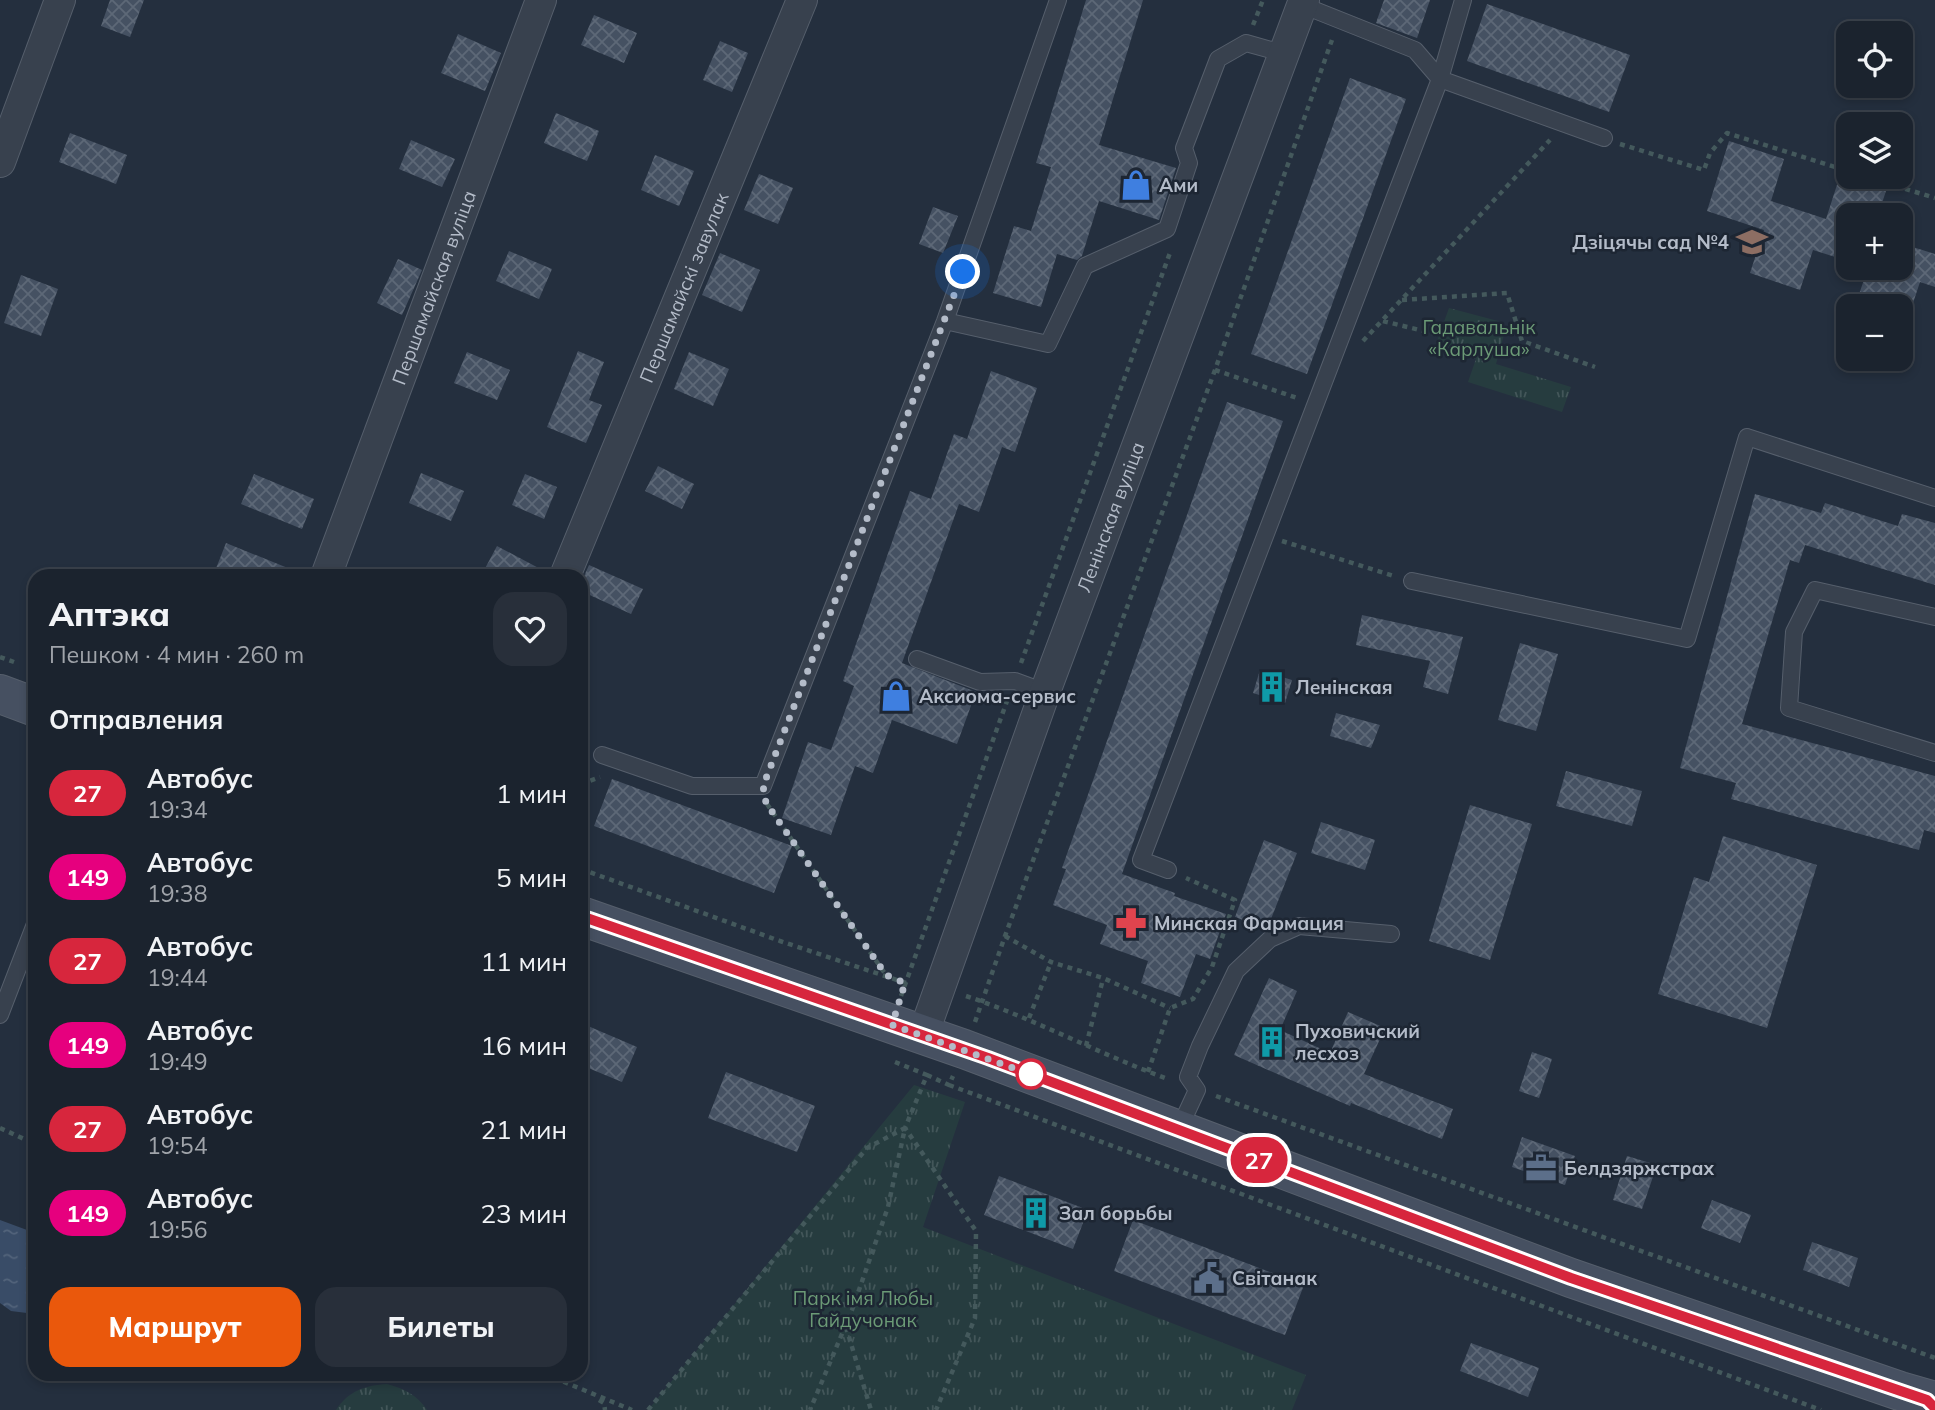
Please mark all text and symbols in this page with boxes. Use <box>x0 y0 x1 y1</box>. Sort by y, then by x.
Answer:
map controls <box>1836 21 1913 371</box>
button: locate <box>1836 21 1913 98</box>
button: layers <box>1836 112 1913 189</box>
shop icon: Ами <box>1119 168 1153 202</box>
place label: Ами <box>1159 173 1198 197</box>
street label: Першамайская вуліца <box>386 187 481 388</box>
street label: Першамайскі завулак <box>634 188 734 386</box>
button: + <box>1836 203 1913 280</box>
school or university icon: Дзіцячы сад №4 <box>1735 225 1769 259</box>
place label: Дзіцячы сад №4 <box>1572 230 1730 254</box>
your location <box>945 254 980 289</box>
button: − <box>1836 294 1913 371</box>
park label: Гадавальнік «Карлуша» <box>1423 315 1536 361</box>
street label: Ленінская вуліца <box>1071 438 1150 595</box>
button: heart <box>493 592 567 666</box>
text: Аптэка <box>49 593 170 634</box>
text: Пешком · 4 мин · 260 m <box>49 640 304 669</box>
building icon: Ленінская <box>1255 670 1289 704</box>
place label: Ленінская <box>1295 675 1393 699</box>
shop icon: Аксиома-сервис <box>879 679 913 713</box>
place label: Аксиома-сервис <box>919 684 1076 708</box>
text: Отправления <box>49 703 223 736</box>
text: Автобус <box>147 762 253 795</box>
text: 1 мин <box>496 777 567 810</box>
text: 27 <box>73 778 102 808</box>
text: 19:34 <box>147 795 207 824</box>
text: Автобус <box>147 846 253 879</box>
text: 5 мин <box>496 861 567 894</box>
text: 149 <box>66 862 109 892</box>
text: 19:38 <box>147 879 207 908</box>
pharmacy icon: Минская Фармация <box>1114 906 1148 940</box>
place label: Минская Фармация <box>1154 911 1344 935</box>
text: Автобус <box>147 930 253 963</box>
text: 11 мин <box>480 945 567 978</box>
text: 27 <box>73 946 102 976</box>
text: 19:44 <box>147 963 207 992</box>
text: Автобус <box>147 1014 253 1047</box>
place label: Пуховичский лесхоз <box>1295 1019 1420 1065</box>
building icon: Пуховичский лесхоз <box>1255 1025 1289 1059</box>
text: 16 мин <box>480 1029 567 1062</box>
text: 149 <box>66 1030 109 1060</box>
text: 19:49 <box>147 1047 207 1076</box>
unlabelled marker <box>1016 1059 1046 1089</box>
text: Автобус <box>147 1098 253 1131</box>
text: 21 мин <box>480 1113 567 1146</box>
text: 27 <box>73 1114 102 1144</box>
text: 19:54 <box>147 1131 207 1160</box>
line badge: 27 <box>1228 1137 1290 1183</box>
text: 27 <box>1245 1145 1273 1175</box>
office icon: Белдзяржстрах <box>1524 1151 1558 1185</box>
place label: Белдзяржстрах <box>1564 1156 1715 1180</box>
text: Автобус <box>147 1182 253 1215</box>
building icon: Зал борьбы <box>1019 1196 1053 1230</box>
text: 23 мин <box>480 1197 567 1230</box>
text: 149 <box>66 1198 109 1228</box>
place label: Зал борьбы <box>1059 1201 1172 1225</box>
text: 19:56 <box>147 1215 207 1244</box>
public building icon: Світанак <box>1192 1261 1226 1295</box>
place label: Світанак <box>1232 1266 1317 1290</box>
park label: Парк імя Любы Гайдучонак <box>793 1286 933 1332</box>
button: Маршрут <box>49 1287 301 1367</box>
button: Билеты <box>315 1287 567 1367</box>

